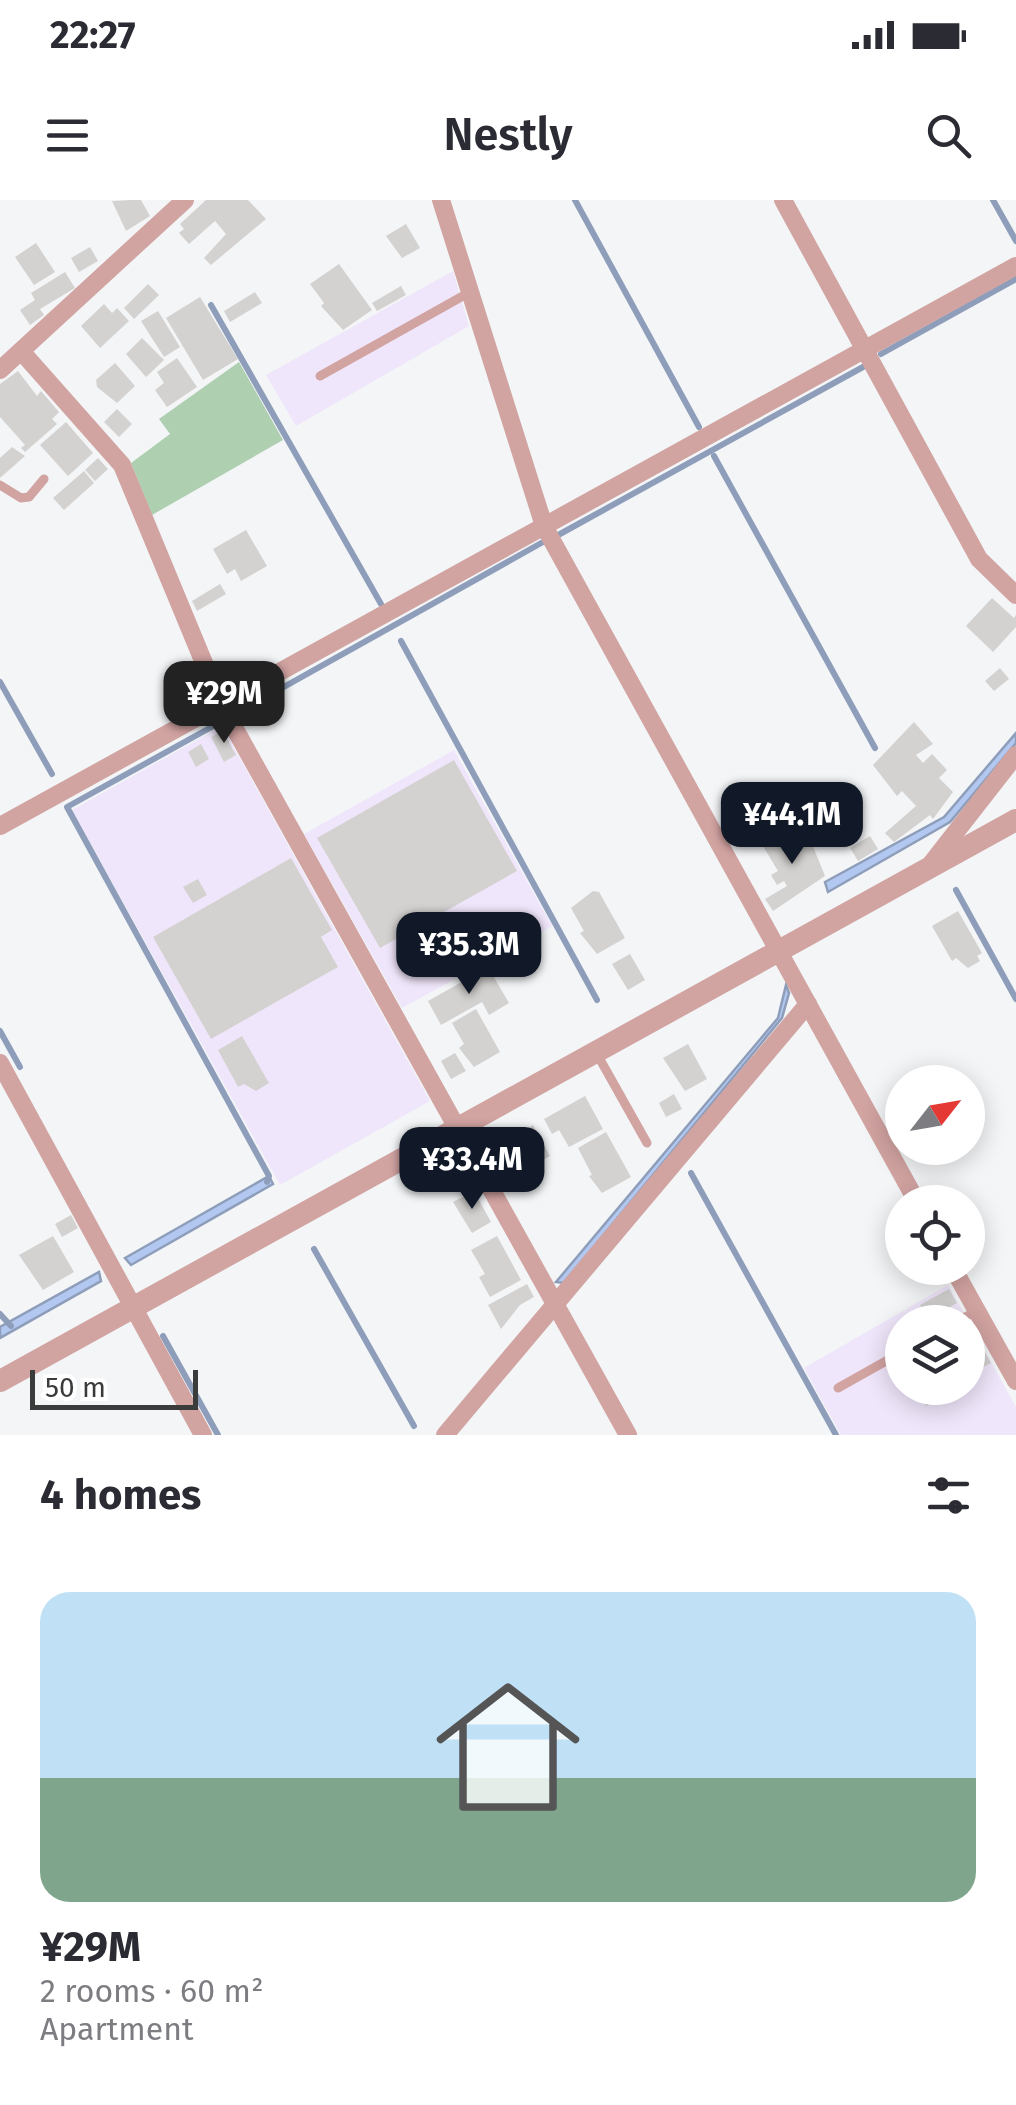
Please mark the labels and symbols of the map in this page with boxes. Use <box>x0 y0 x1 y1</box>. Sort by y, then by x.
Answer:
pin: ¥29M <box>165 661 283 746</box>
pin: ¥44.1M <box>711 782 873 867</box>
pin: ¥35.3M <box>388 912 550 997</box>
north arrow <box>885 1065 985 1165</box>
pin: ¥33.4M <box>391 1127 553 1212</box>
scale bar <box>30 1365 198 1410</box>

